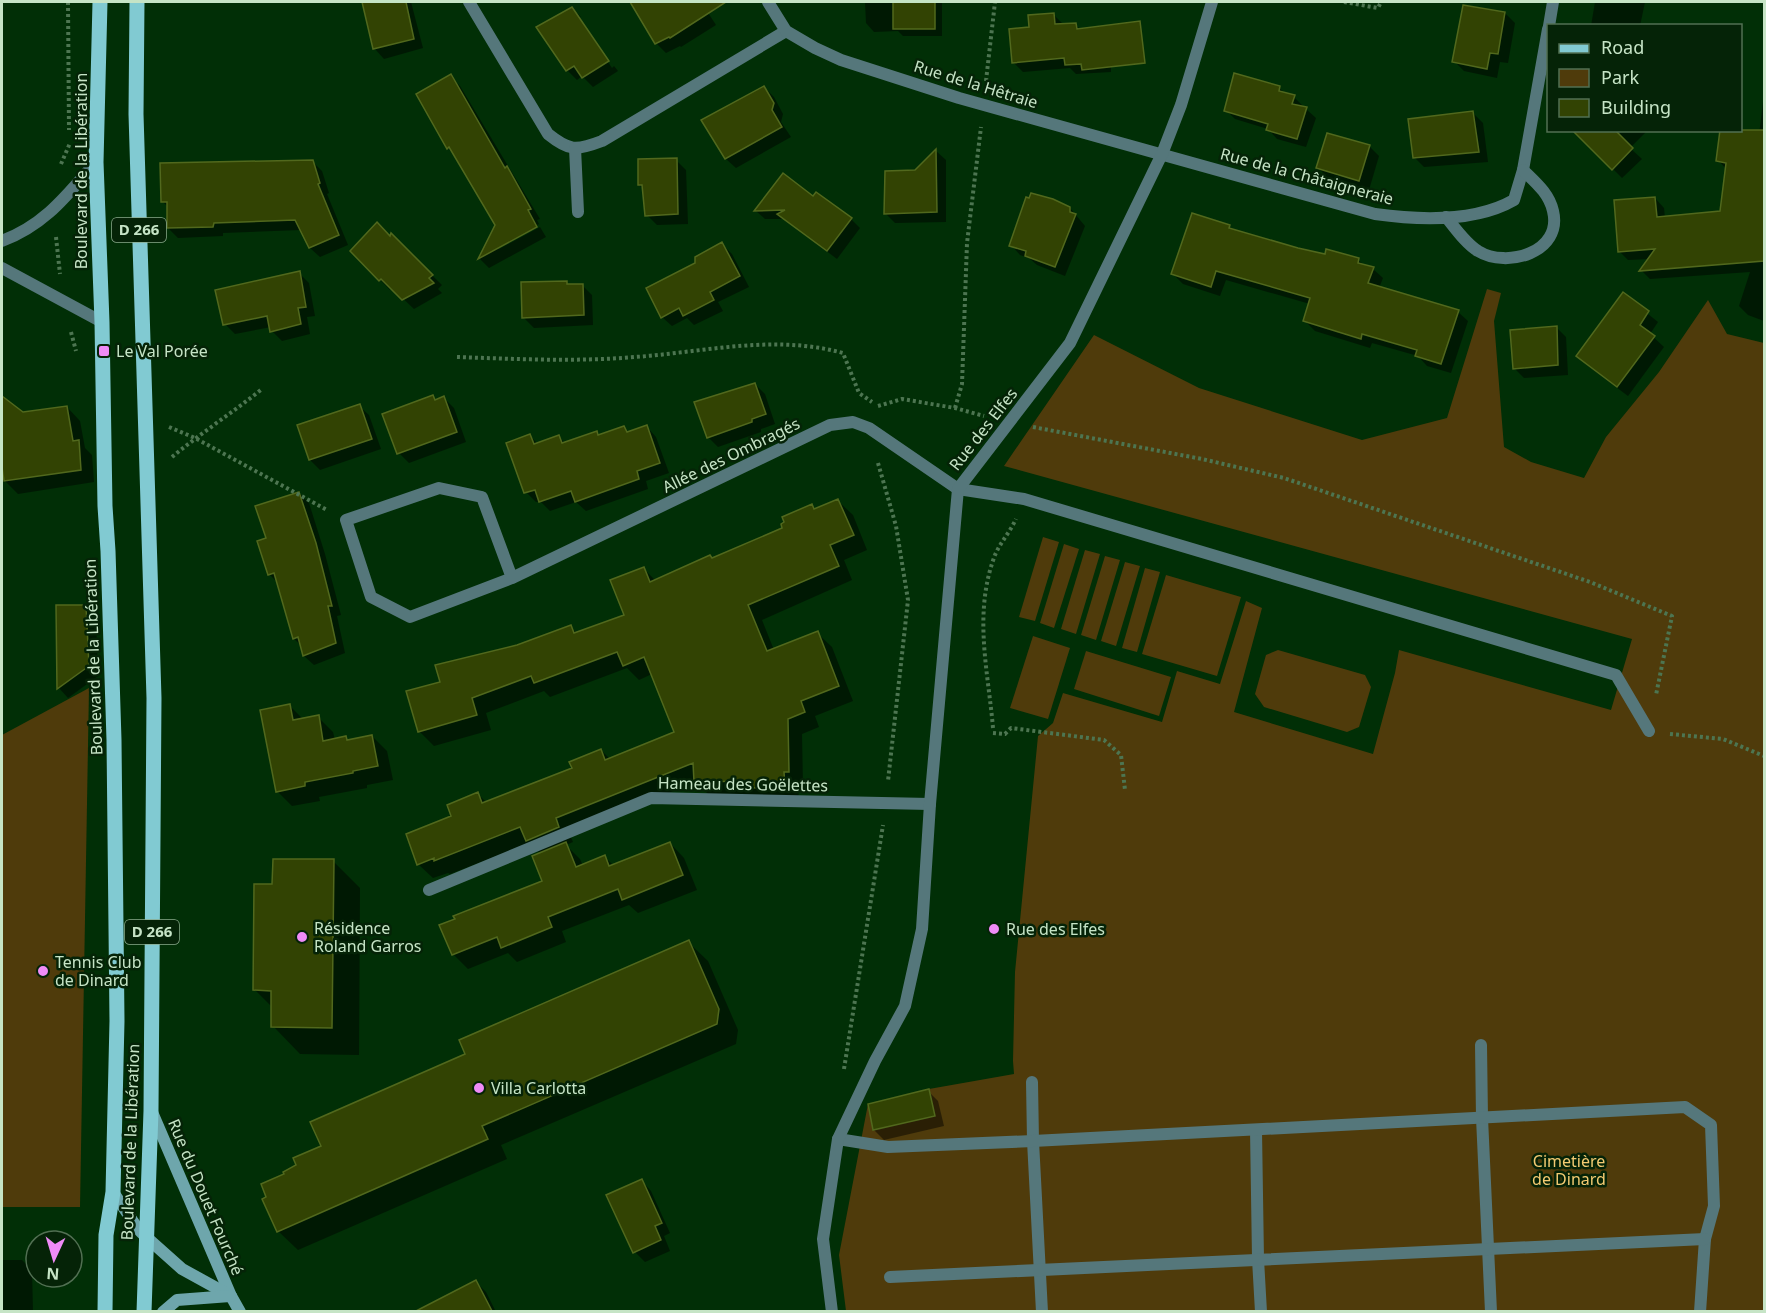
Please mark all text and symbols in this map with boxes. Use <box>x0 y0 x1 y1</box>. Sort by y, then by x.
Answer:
legend <box>1547 24 1742 132</box>
text: Road <box>1601 35 1644 59</box>
street label: Rue de la Hêtraie <box>911 55 1041 113</box>
text: Park <box>1601 65 1639 89</box>
street label: Boulevard de la Libération <box>70 73 92 269</box>
text: Building <box>1601 95 1671 119</box>
street label: Rue de la Châtaigneraie <box>1218 142 1396 210</box>
road number: D 266 <box>112 218 166 242</box>
place label: Le Val Porée <box>116 340 208 362</box>
marker: Le Val Porée <box>97 344 111 358</box>
street label: Rue des Elfes <box>944 383 1022 475</box>
street label: Allée des Ombragés <box>659 412 803 498</box>
street label: Boulevard de la Libération <box>79 558 107 756</box>
street label: Hameau des Goëlettes <box>658 772 828 796</box>
place label: Résidence Roland Garros <box>314 917 422 957</box>
place label: Rue des Elfes <box>1006 918 1105 940</box>
road number: D 266 <box>125 920 179 944</box>
marker: Rue des Elfes <box>987 922 1001 936</box>
marker: Résidence Roland Garros <box>295 930 309 944</box>
place label: Tennis Club de Dinard <box>55 951 142 991</box>
marker: Tennis Club de Dinard <box>36 964 50 978</box>
street label: Boulevard de la Libération <box>116 1043 144 1241</box>
place label: Villa Carlotta <box>491 1077 586 1099</box>
marker: Villa Carlotta <box>472 1081 486 1095</box>
street label: Rue du Douet Fourché <box>163 1115 249 1279</box>
park label: Cimetière de Dinard <box>1532 1150 1606 1190</box>
north arrow <box>24 1229 84 1289</box>
text: N <box>46 1263 60 1285</box>

